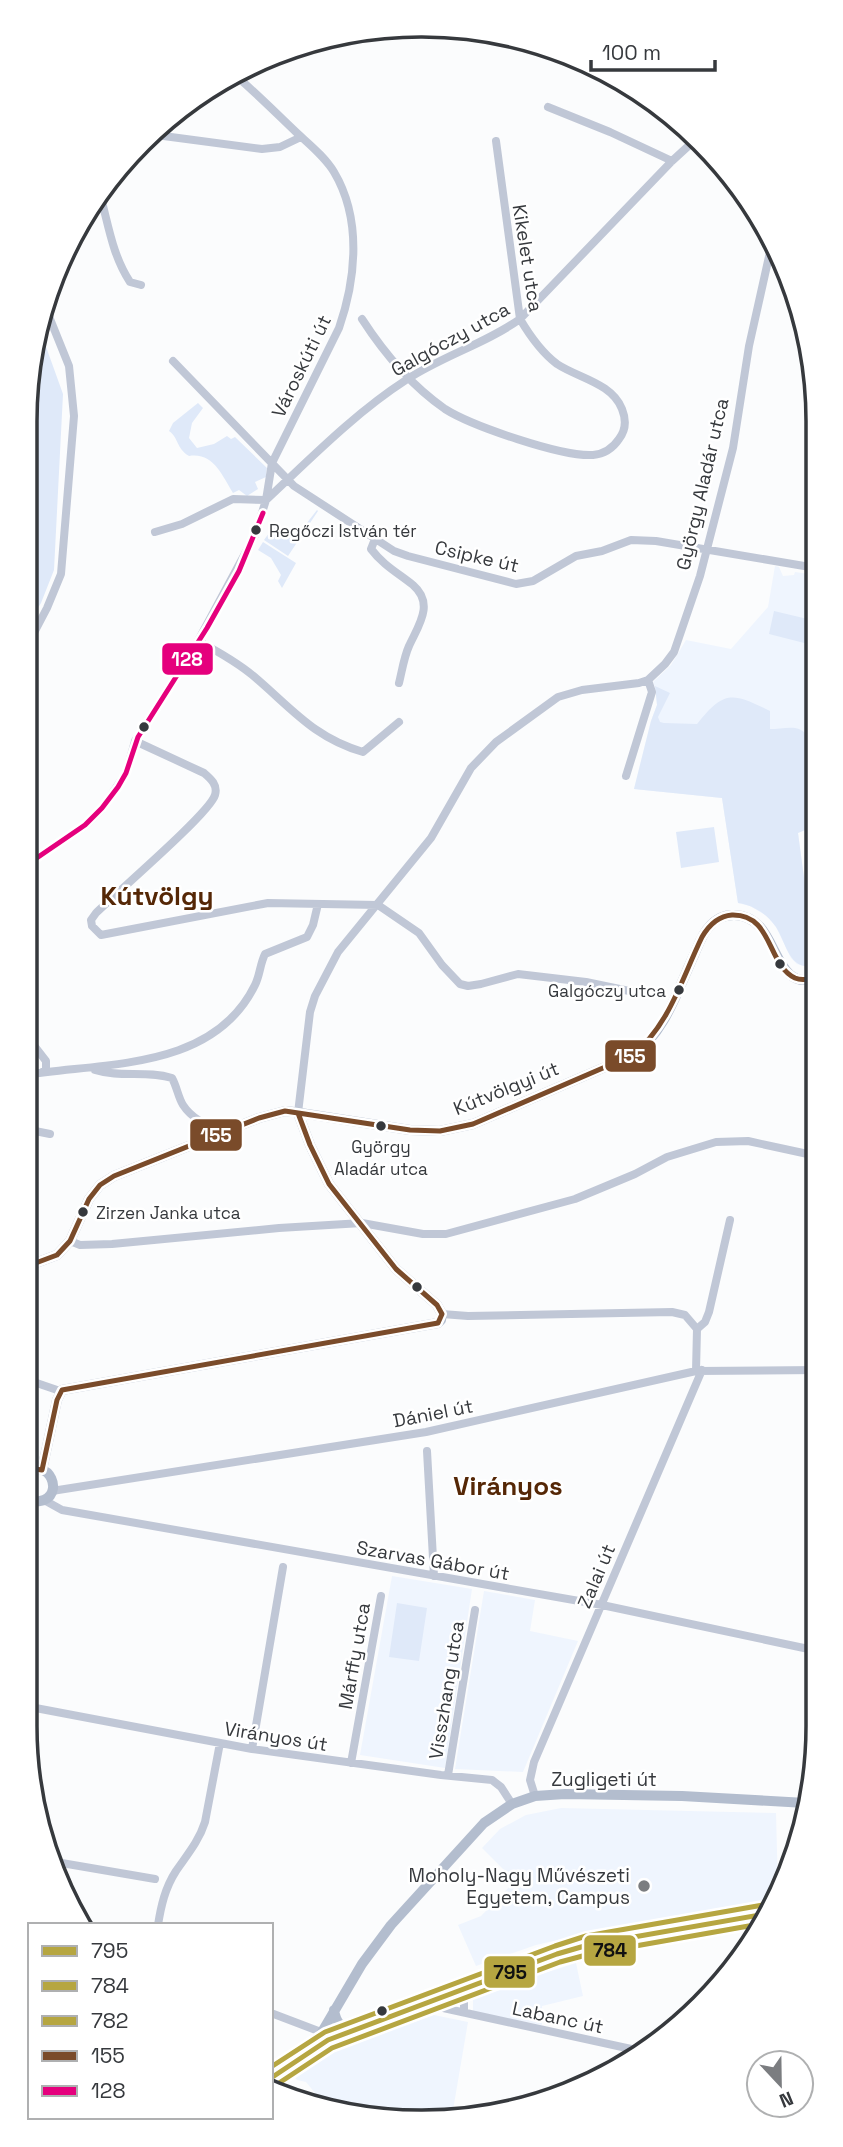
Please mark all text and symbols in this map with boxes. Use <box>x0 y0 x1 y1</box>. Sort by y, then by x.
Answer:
scale bar <box>591 28 715 72</box>
text: 100 m <box>602 39 661 66</box>
street label: Kikelet utca <box>507 202 548 314</box>
street label: Galgóczy utca <box>387 297 514 382</box>
street label: Városkúti út <box>266 311 337 422</box>
street label: György Aladár utca <box>671 395 734 573</box>
place label: Regőczi István tér <box>269 520 417 542</box>
marker: Regőczi István tér <box>249 523 263 537</box>
street label: Csipke út <box>433 535 521 578</box>
line badge: 128 <box>161 642 214 676</box>
text: 128 <box>171 647 203 672</box>
unlabelled marker <box>137 720 151 734</box>
district label: Kútvölgy <box>100 879 214 913</box>
unlabelled marker <box>773 957 787 971</box>
place label: Galgóczy utca <box>548 980 666 1002</box>
marker: Galgóczy utca <box>672 983 686 997</box>
line badge: 155 <box>604 1039 657 1073</box>
text: 155 <box>614 1044 646 1069</box>
street label: Kútvölgyi út <box>450 1056 563 1121</box>
line badge: 155 <box>189 1118 243 1152</box>
marker: György Aladár utca <box>374 1119 388 1133</box>
text: 155 <box>200 1123 232 1148</box>
place label: György Aladár utca <box>334 1136 428 1180</box>
place label: Zirzen Janka utca <box>96 1202 241 1224</box>
marker: Zirzen Janka utca <box>76 1205 90 1219</box>
unlabelled marker <box>410 1280 424 1294</box>
street label: Dániel út <box>391 1393 475 1433</box>
district label: Virányos <box>453 1469 563 1503</box>
street label: Szarvas Gábor út <box>354 1535 511 1586</box>
street label: Zalai út <box>572 1540 621 1612</box>
street label: Márffy utca <box>333 1601 376 1711</box>
street label: Visszhang utca <box>423 1619 470 1761</box>
street label: Virányos út <box>222 1716 329 1757</box>
street label: Zugligeti út <box>551 1767 657 1792</box>
place label: Moholy-Nagy Művészeti Egyetem, Campus <box>409 1863 630 1910</box>
marker: Moholy-Nagy Művészeti Egyetem, Campus <box>636 1878 652 1894</box>
legend <box>28 1923 273 2119</box>
line badge: 784 <box>583 1934 637 1967</box>
text: 795 <box>91 1937 128 1964</box>
text: 784 <box>593 1938 627 1963</box>
line badge: 795 <box>483 1955 536 1989</box>
text: 795 <box>493 1960 527 1985</box>
text: 784 <box>91 1972 129 1999</box>
street label: Labanc út <box>510 1996 606 2039</box>
unlabelled marker <box>375 2004 389 2018</box>
text: 782 <box>91 2007 129 2034</box>
text: 155 <box>91 2042 125 2069</box>
north arrow <box>745 2049 815 2119</box>
text: 128 <box>91 2077 126 2104</box>
text: N <box>776 2085 797 2113</box>

